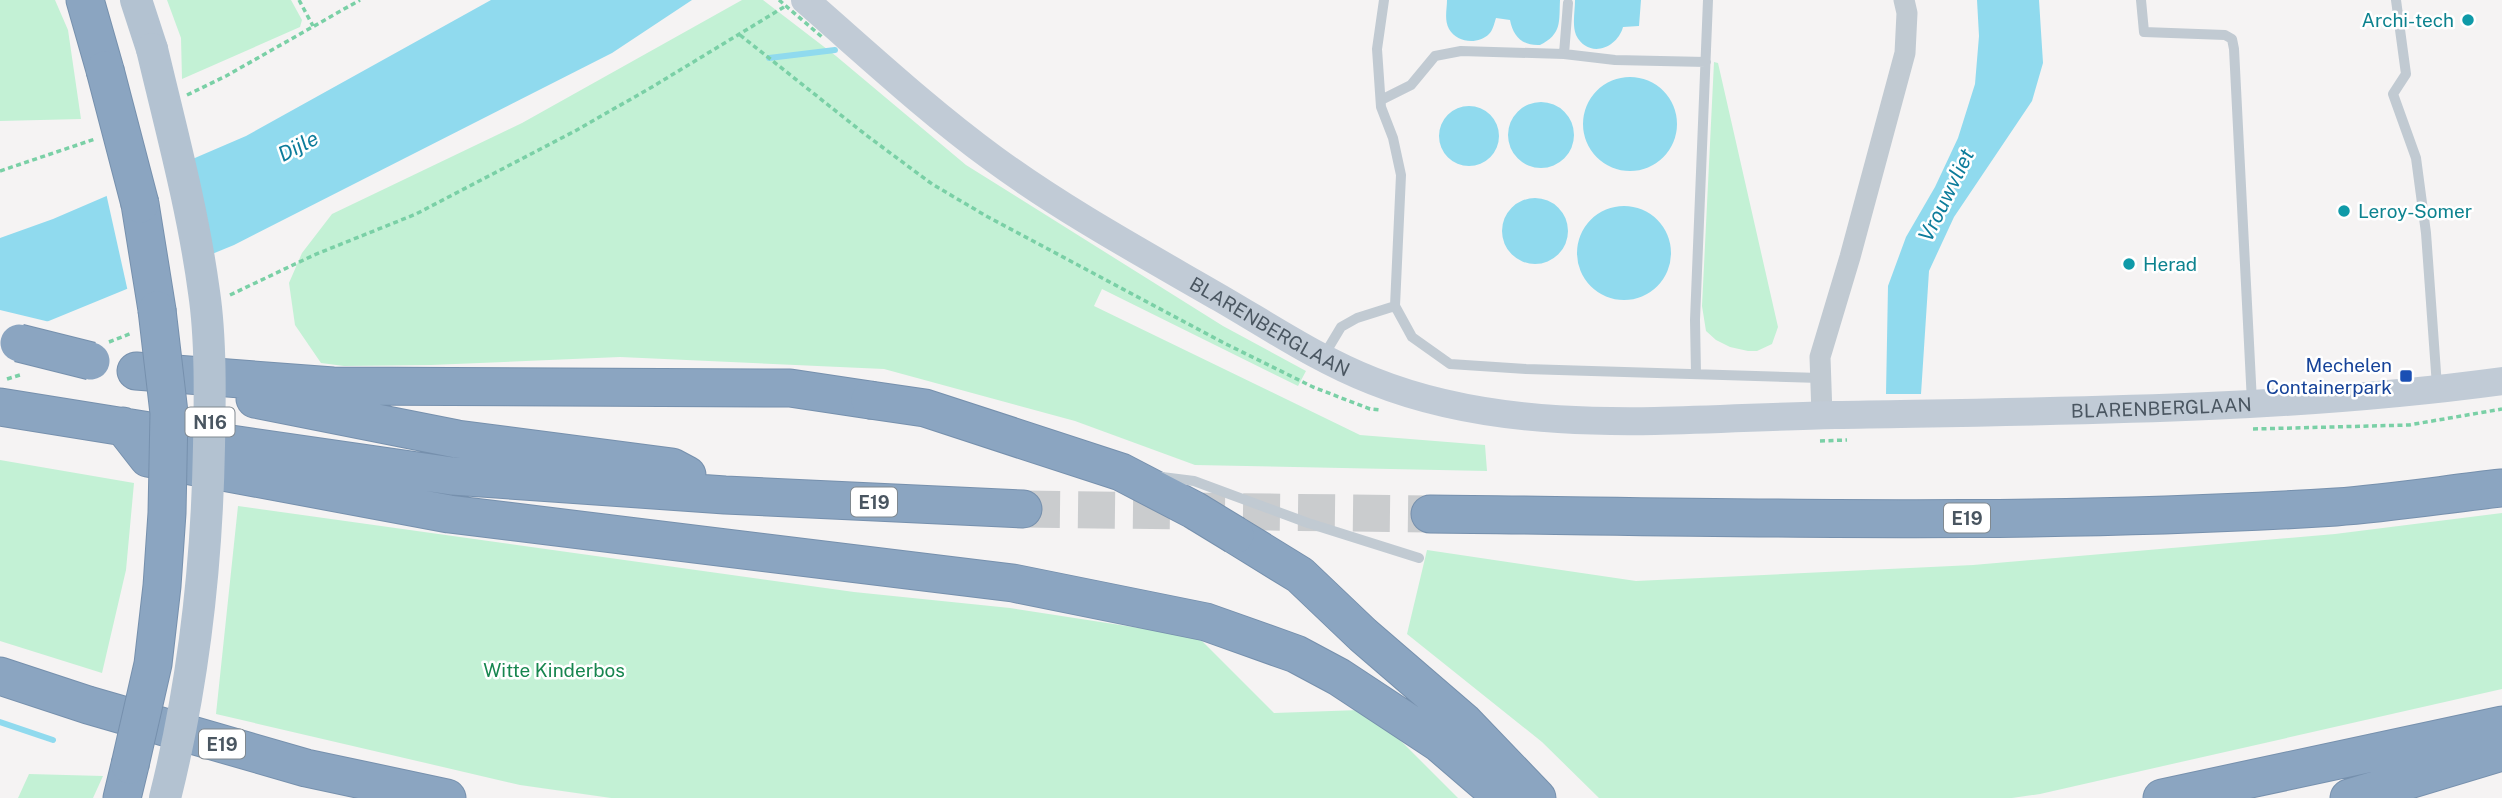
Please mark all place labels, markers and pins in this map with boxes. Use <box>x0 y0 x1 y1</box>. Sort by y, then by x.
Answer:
place label: Archi-tech <box>2361 9 2454 31</box>
marker: Archi-tech <box>2460 12 2476 28</box>
place label: Leroy-Somer <box>2358 200 2472 222</box>
marker: Leroy-Somer <box>2336 203 2352 219</box>
place label: Herad <box>2143 253 2197 275</box>
marker: Herad <box>2121 256 2137 272</box>
place label: Mechelen Containerpark <box>2266 354 2392 398</box>
marker: Mechelen Containerpark <box>2398 368 2414 384</box>

